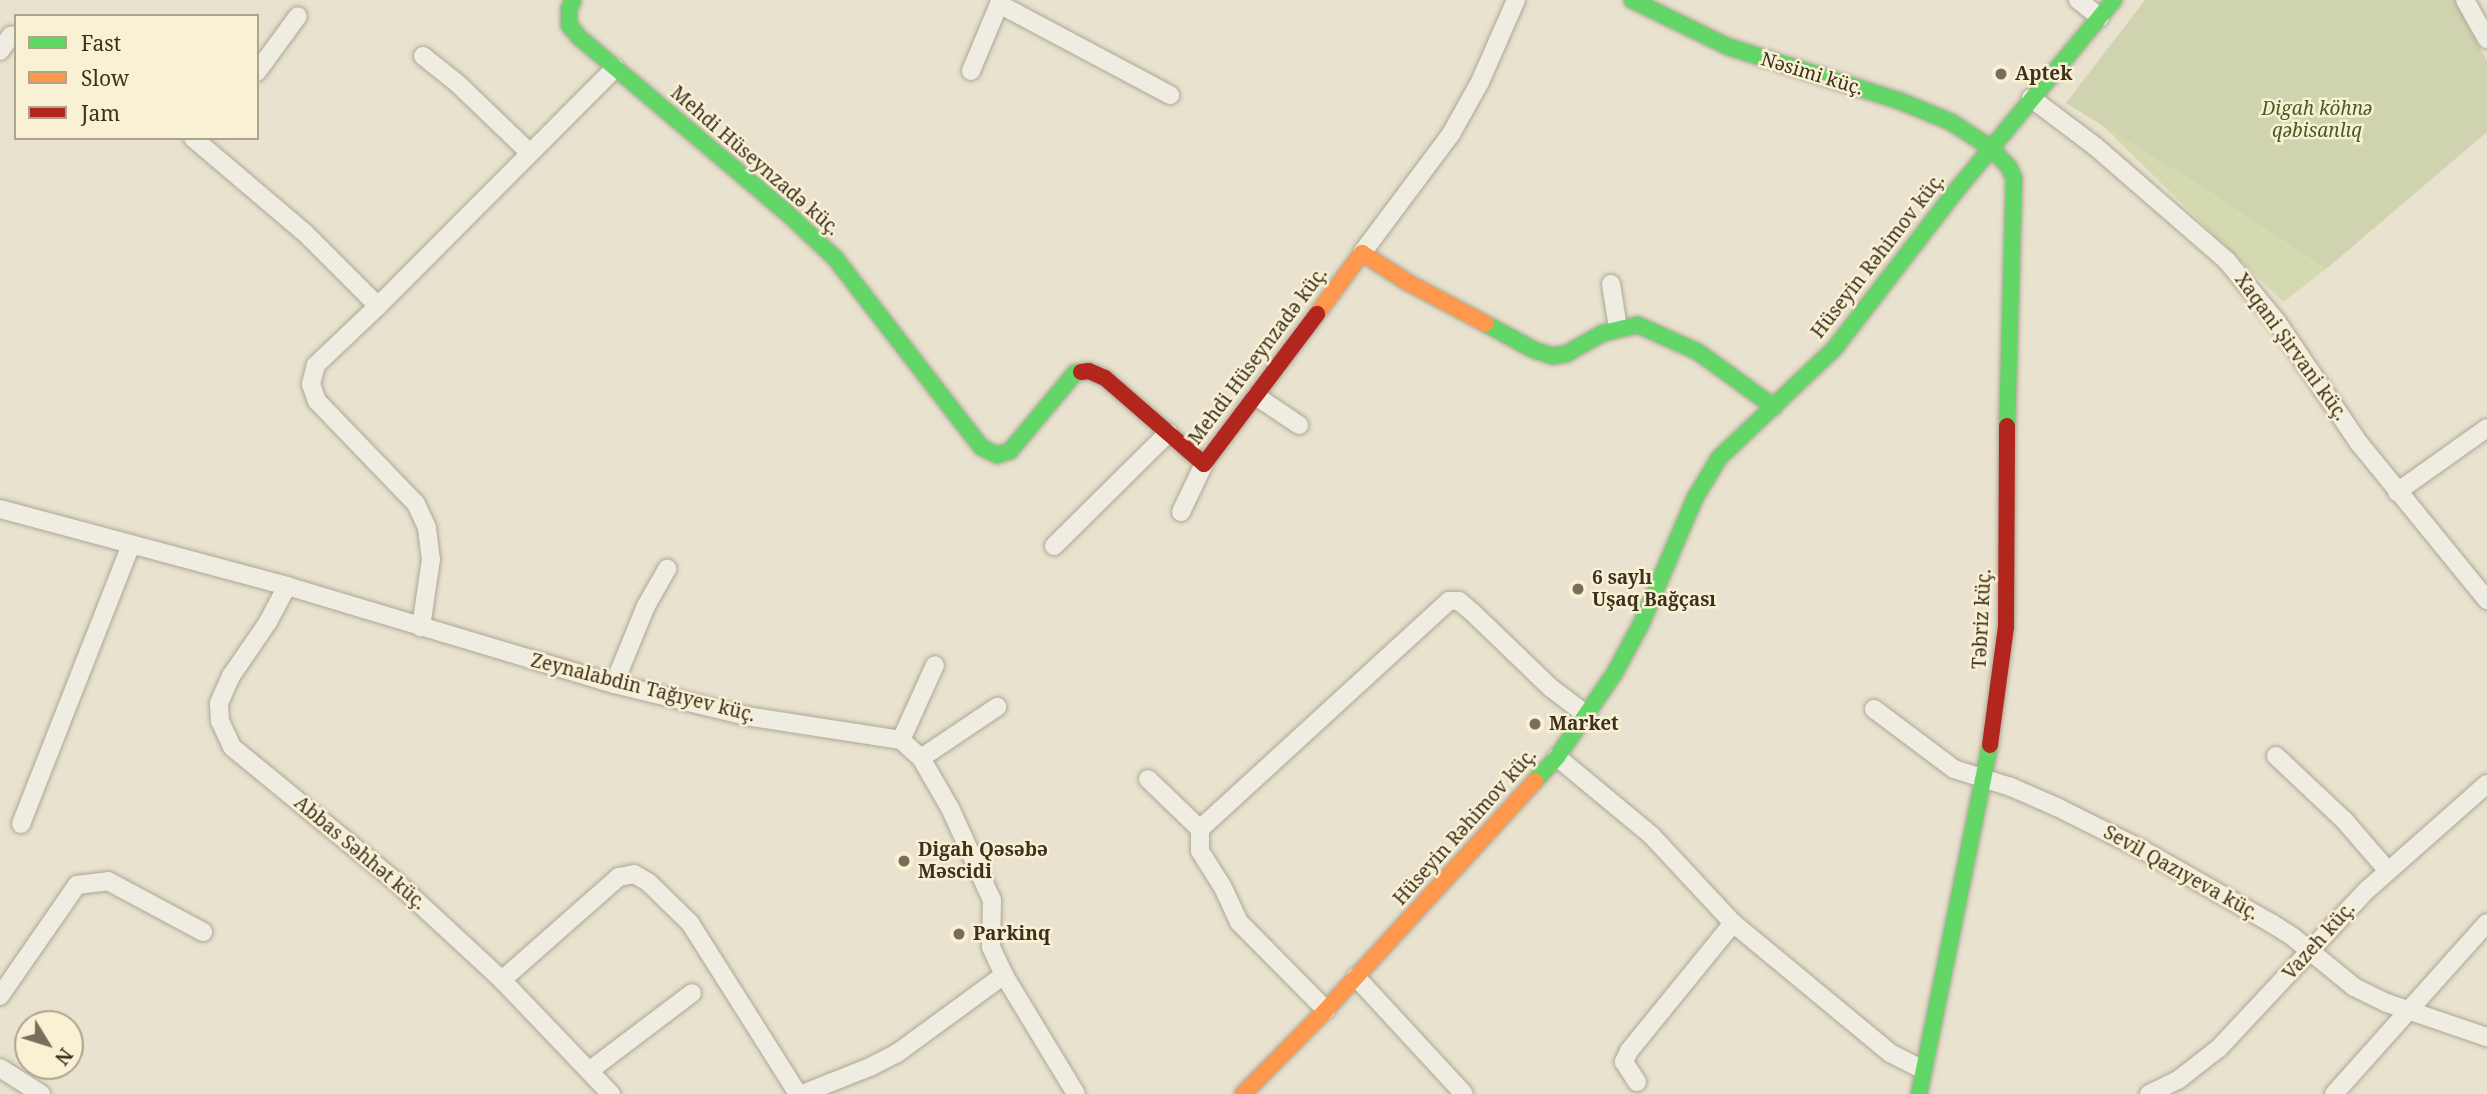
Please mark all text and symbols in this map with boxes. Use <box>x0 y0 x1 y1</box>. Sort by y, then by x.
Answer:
legend <box>14 14 259 140</box>
text: Fast <box>81 29 121 57</box>
street label: Nəsimi küç. <box>1758 48 1866 100</box>
place label: Aptek <box>2015 63 2072 85</box>
text: Slow <box>81 64 129 92</box>
marker: Aptek <box>1993 66 2009 82</box>
street label: Mehdi Hüseynzadə küç. <box>666 82 844 240</box>
park label: Digah köhnə qəbisanlıq <box>2262 98 2372 142</box>
text: Jam <box>81 99 120 127</box>
street label: Hüseyin Rəhimov küç. <box>1807 169 1949 343</box>
street label: Mehdi Hüseynzadə küç. <box>1184 263 1332 449</box>
street label: Xaqani Şirvani küç. <box>2230 269 2352 425</box>
place label: 6 saylı Uşaq Bağçası <box>1592 567 1716 611</box>
street label: Təbriz küç. <box>1968 568 1996 670</box>
marker: 6 saylı Uşaq Bağçası <box>1570 581 1586 597</box>
street label: Zeynalabdin Tağıyev küç. <box>528 649 758 727</box>
place label: Market <box>1549 713 1619 735</box>
marker: Market <box>1527 716 1543 732</box>
street label: Hüseyin Rəhimov küç. <box>1389 744 1541 910</box>
street label: Abbas Səhhət küç. <box>290 791 430 915</box>
street label: Sevil Qazıyeva küç. <box>2099 821 2263 925</box>
place label: Digah Qəsəbə Məscidi <box>918 839 1048 883</box>
marker: Digah Qəsəbə Məscidi <box>896 853 912 869</box>
street label: Vazeh küç. <box>2278 898 2360 984</box>
place label: Parkinq <box>973 923 1050 945</box>
marker: Parkinq <box>951 926 967 942</box>
north arrow <box>14 1010 84 1080</box>
text: N <box>49 1043 79 1071</box>

